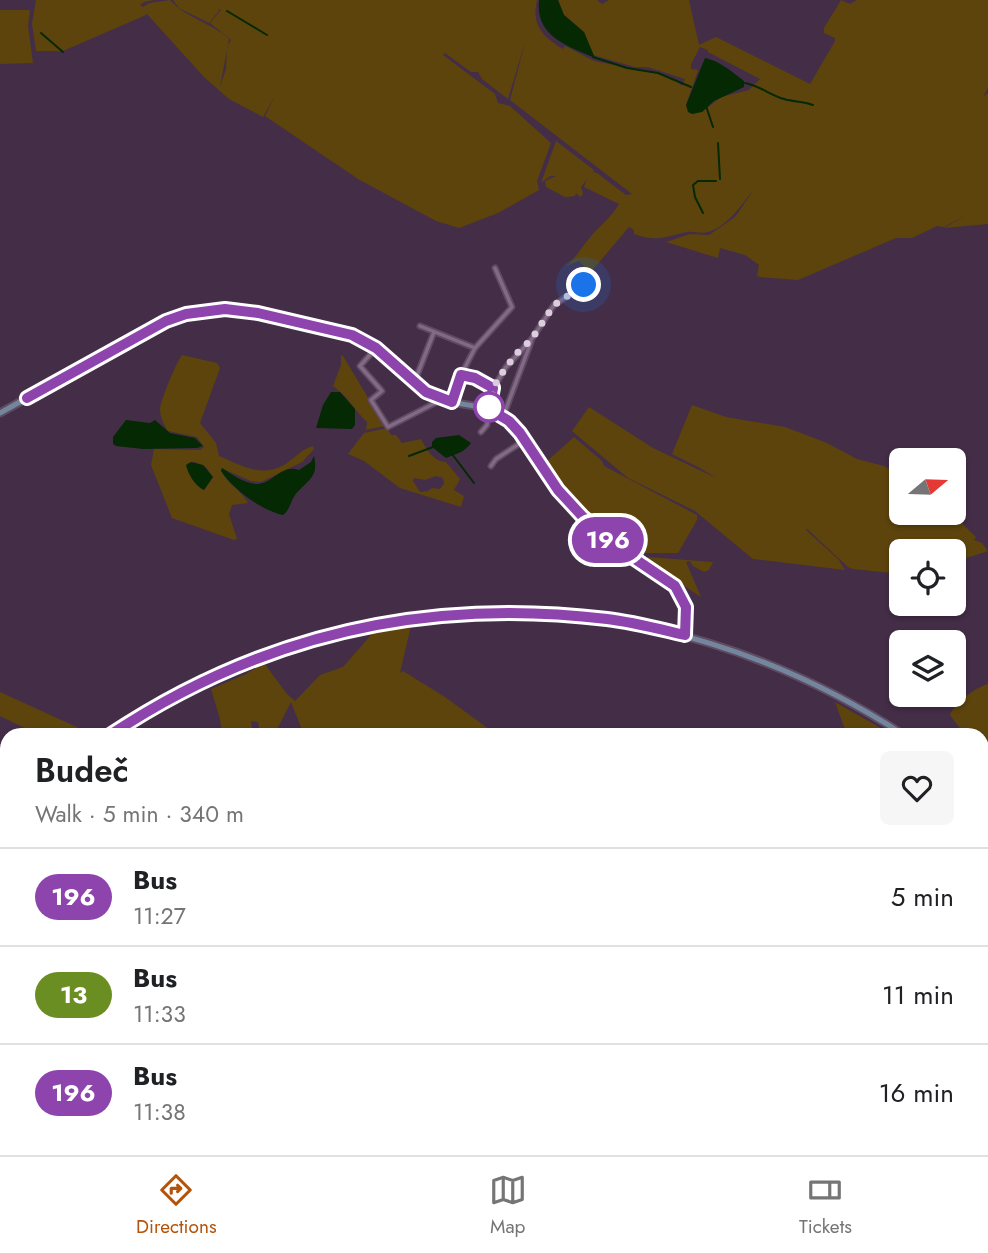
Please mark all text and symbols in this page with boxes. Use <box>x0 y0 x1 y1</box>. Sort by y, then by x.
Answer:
your location <box>566 267 601 302</box>
unlabelled marker <box>474 392 504 422</box>
north arrow <box>889 448 966 525</box>
map controls <box>889 448 966 707</box>
line badge: 196 <box>568 517 648 563</box>
text: 196 <box>586 522 630 557</box>
button: locate <box>889 539 966 616</box>
button: layers <box>889 630 966 707</box>
text: Budeč <box>35 747 129 794</box>
button: heart <box>880 751 954 825</box>
text: Walk · 5 min · 340 m <box>35 797 244 831</box>
text: Bus <box>133 861 177 899</box>
text: 5 min <box>891 878 954 916</box>
text: 196 <box>51 879 96 914</box>
text: 11:27 <box>133 899 186 933</box>
text: Bus <box>133 959 177 997</box>
text: 11 min <box>882 976 954 1014</box>
text: 13 <box>60 977 87 1012</box>
text: 11:33 <box>133 997 186 1031</box>
text: Bus <box>133 1057 177 1095</box>
text: 16 min <box>879 1074 954 1112</box>
text: 196 <box>51 1075 96 1110</box>
text: 11:38 <box>133 1095 186 1129</box>
tab: Directions <box>136 1171 217 1240</box>
tab: Map <box>489 1171 527 1240</box>
tab: Tickets <box>799 1171 852 1240</box>

